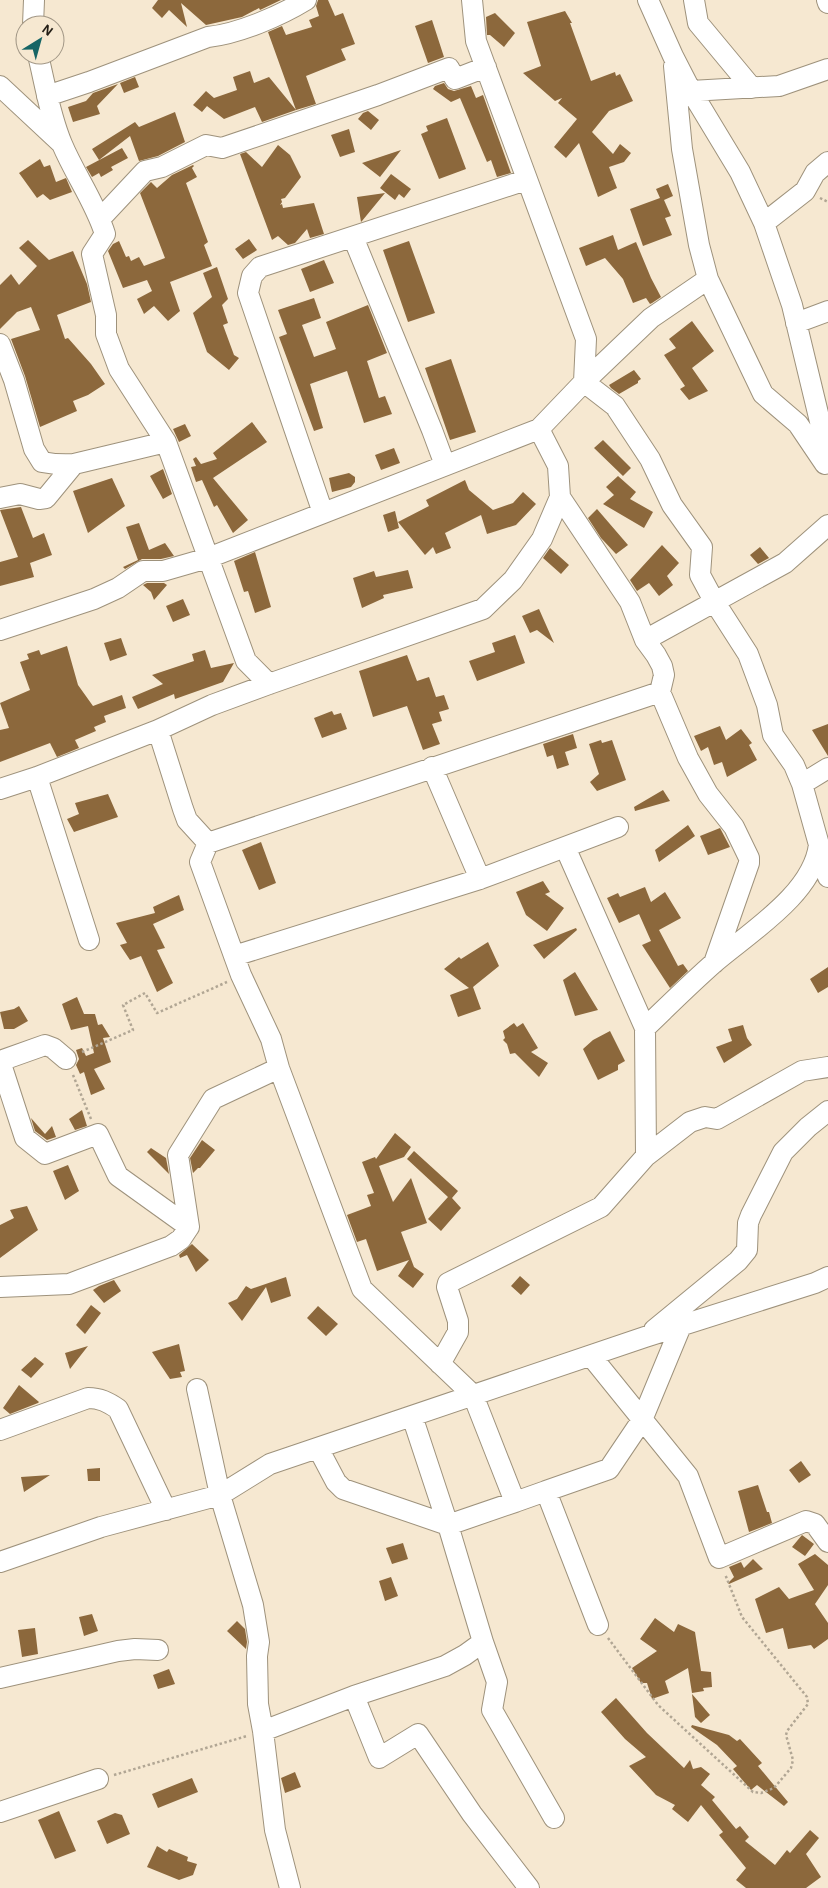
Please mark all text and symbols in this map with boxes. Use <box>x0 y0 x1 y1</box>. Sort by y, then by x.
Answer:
north arrow <box>15 15 65 65</box>
text: N <box>39 22 55 39</box>

